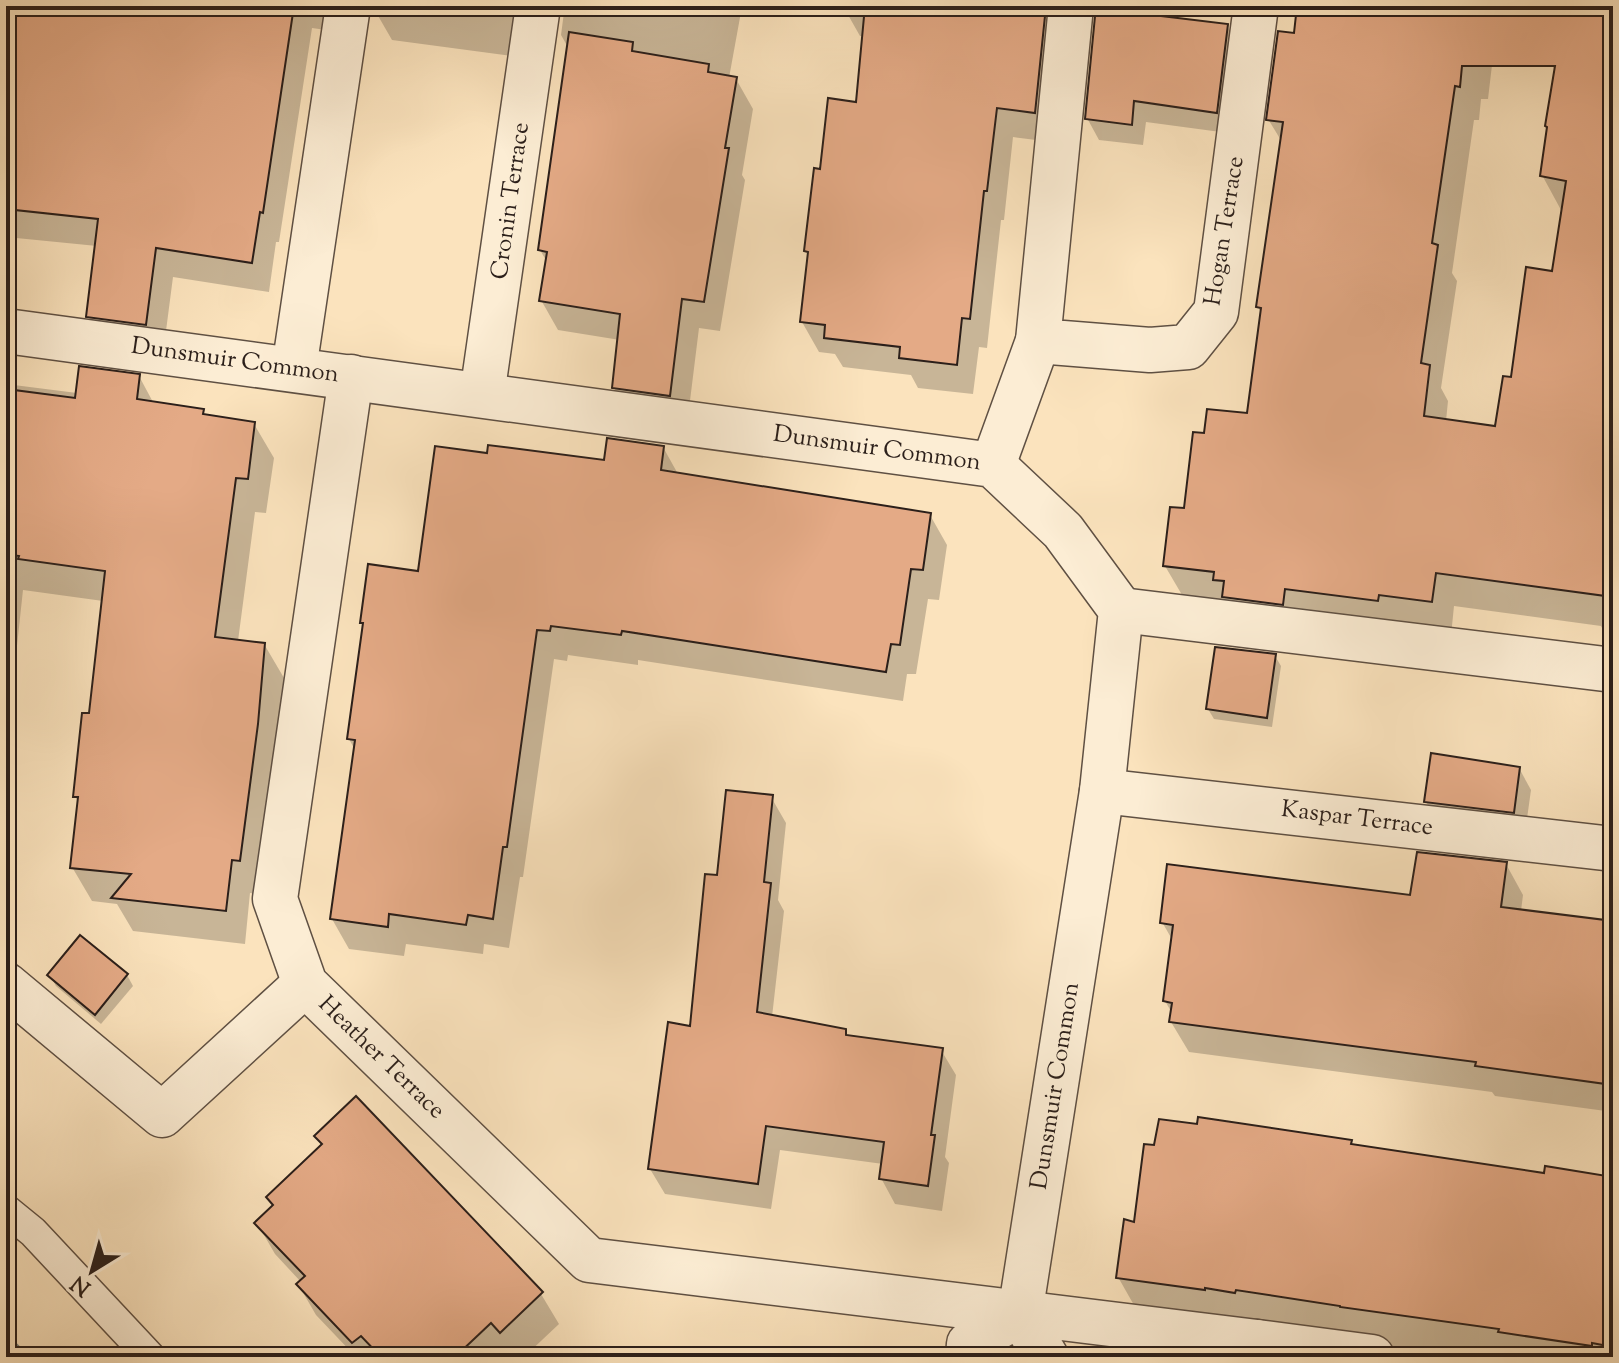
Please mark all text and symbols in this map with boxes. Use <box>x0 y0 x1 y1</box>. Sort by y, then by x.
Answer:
street label: Cronin Terrace <box>483 120 539 282</box>
street label: Hogan Terrace <box>1196 154 1254 308</box>
street label: Dunsmuir Common <box>129 330 341 392</box>
street label: Dunsmuir Common <box>771 418 983 480</box>
street label: Kaspar Terrace <box>1279 793 1435 845</box>
street label: Dunsmuir Common <box>1023 980 1089 1192</box>
street label: Heather Terrace <box>310 988 452 1128</box>
north arrow <box>52 1231 132 1311</box>
text: N <box>65 1266 98 1303</box>

